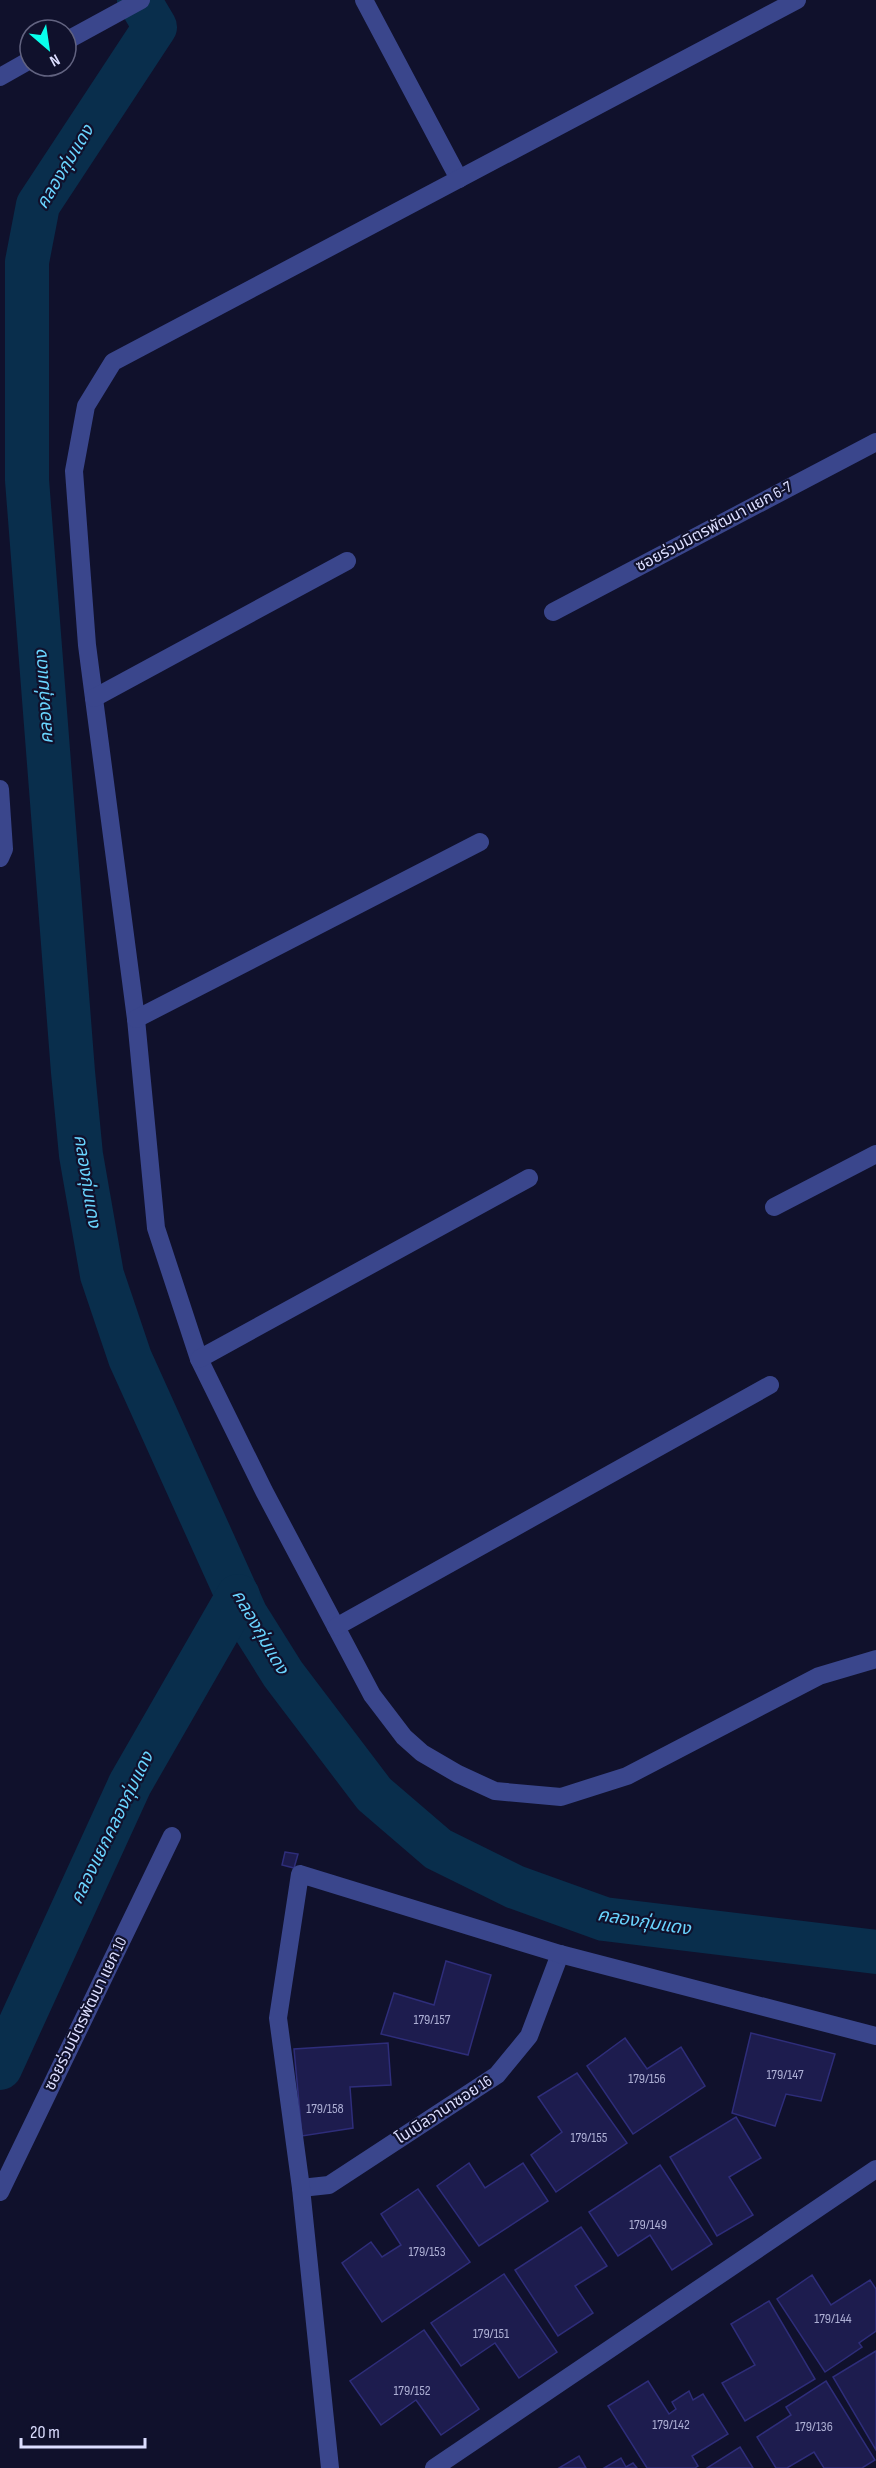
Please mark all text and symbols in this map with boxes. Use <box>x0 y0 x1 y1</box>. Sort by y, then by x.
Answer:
north arrow <box>18 18 78 78</box>
text: N <box>46 49 63 70</box>
water label: คลองกุ่มแดง <box>32 120 99 213</box>
street label: ซอยร่วมมิตรพัฒนา แยก 6-7 <box>633 477 796 576</box>
water label: คลองกุ่มแดง <box>30 648 58 745</box>
water label: คลองกุ่มแดง <box>69 1133 105 1230</box>
water label: คลองกุ่มแดง <box>227 1586 293 1679</box>
water label: คลองแยกคลองกุ่มแดง <box>66 1747 159 1907</box>
water label: คลองกุ่มแดง <box>596 1904 693 1940</box>
street label: ซอยร่วมมิตรพัฒนา แยก 10 <box>41 1934 131 2094</box>
house number: 179/157 <box>414 2011 451 2028</box>
house number: 179/147 <box>766 2066 804 2083</box>
house number: 179/156 <box>628 2070 666 2087</box>
street label: โนเบิลวานาซอย 16 <box>392 2072 496 2148</box>
house number: 179/158 <box>306 2100 344 2117</box>
house number: 179/155 <box>571 2129 608 2146</box>
house number: 179/149 <box>629 2216 667 2233</box>
house number: 179/153 <box>408 2243 446 2260</box>
house number: 179/144 <box>814 2310 852 2327</box>
house number: 179/151 <box>473 2325 509 2342</box>
house number: 179/152 <box>393 2382 431 2399</box>
scale bar <box>21 2411 146 2449</box>
house number: 179/142 <box>652 2416 690 2433</box>
house number: 179/136 <box>795 2418 833 2435</box>
text: 20 m <box>30 2422 60 2443</box>

